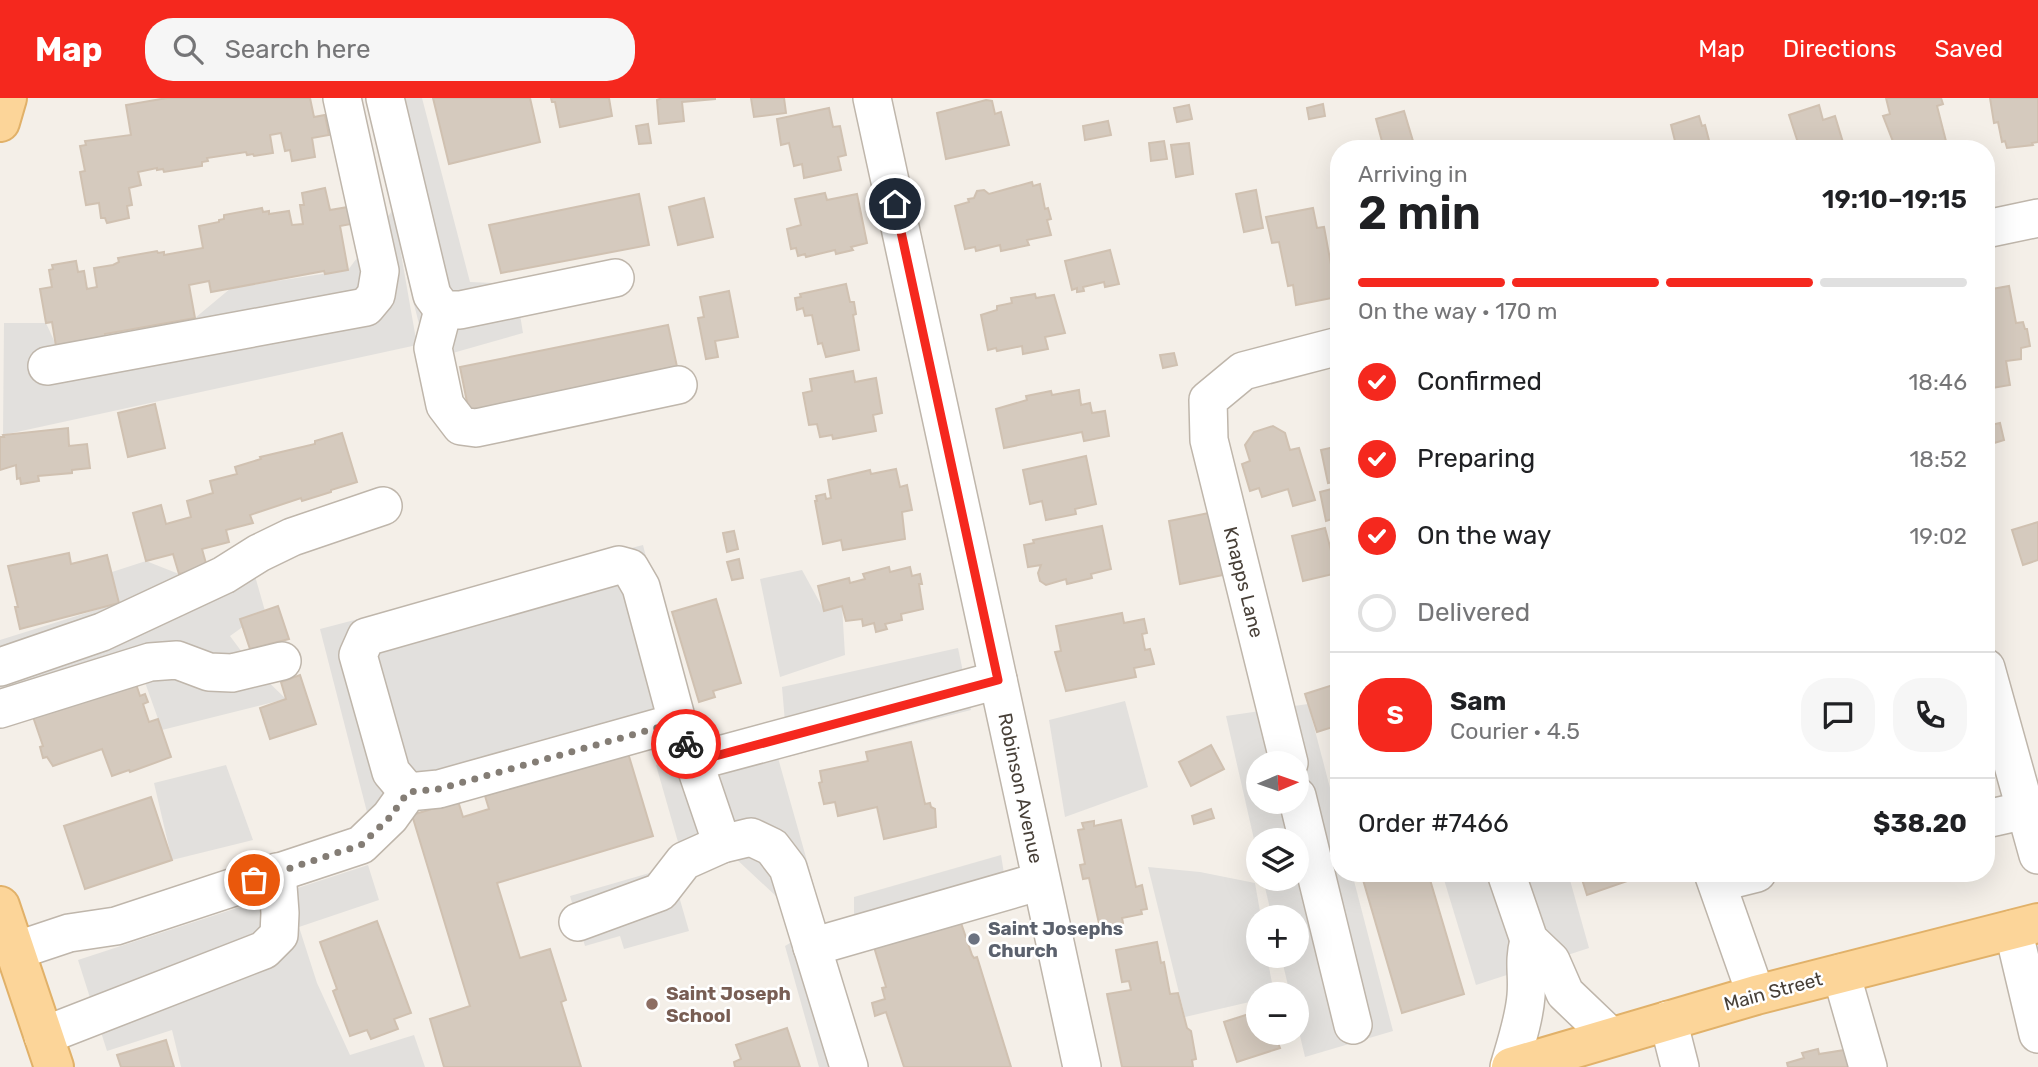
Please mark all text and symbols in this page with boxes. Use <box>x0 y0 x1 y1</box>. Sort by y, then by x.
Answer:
search box <box>145 18 635 81</box>
text: Map <box>35 30 103 69</box>
icon: search <box>169 30 207 68</box>
text: Search here <box>225 34 370 65</box>
text: Map <box>1698 35 1745 63</box>
text: Directions <box>1783 35 1896 63</box>
text: Saved <box>1934 35 2003 63</box>
text: Arriving in <box>1358 160 1468 188</box>
pin <box>865 174 925 234</box>
text: 19:10–19:15 <box>1822 184 1967 215</box>
icon: home <box>876 185 914 223</box>
text: 2 min <box>1358 186 1481 241</box>
text: On the way · 170 m <box>1358 297 1557 325</box>
icon: check <box>1358 363 1396 401</box>
text: Confirmed <box>1417 366 1542 397</box>
text: 18:46 <box>1908 368 1967 396</box>
icon: check <box>1358 440 1396 478</box>
text: Preparing <box>1417 443 1535 474</box>
text: 18:52 <box>1909 445 1967 473</box>
icon: check <box>1358 517 1396 555</box>
text: On the way <box>1417 520 1551 551</box>
text: 19:02 <box>1910 522 1967 550</box>
street label: Knapps Lane <box>1219 524 1268 640</box>
text: Delivered <box>1417 597 1530 628</box>
button: chat <box>1801 678 1875 752</box>
button: phone <box>1893 678 1967 752</box>
text: Sam <box>1450 686 1506 717</box>
text: S <box>1386 700 1404 731</box>
courier <box>651 709 721 779</box>
street label: Robinson Avenue <box>993 711 1048 866</box>
text: Courier · 4.5 <box>1450 717 1580 745</box>
icon: bike <box>667 725 705 763</box>
north arrow <box>1246 751 1309 814</box>
map controls <box>1246 751 1309 1045</box>
text: Order #7466 <box>1358 808 1509 839</box>
text: $38.20 <box>1873 808 1967 839</box>
button: layers <box>1246 828 1309 891</box>
pin <box>224 850 284 910</box>
icon: bag <box>235 861 273 899</box>
button: + <box>1246 905 1309 968</box>
place label: Saint Josephs Church <box>988 917 1123 962</box>
marker: Saint Josephs Church <box>966 931 982 947</box>
street label: Main Street <box>1721 967 1826 1016</box>
place label: Saint Joseph School <box>666 982 791 1027</box>
button: − <box>1246 982 1309 1045</box>
marker: Saint Joseph School <box>644 996 660 1012</box>

